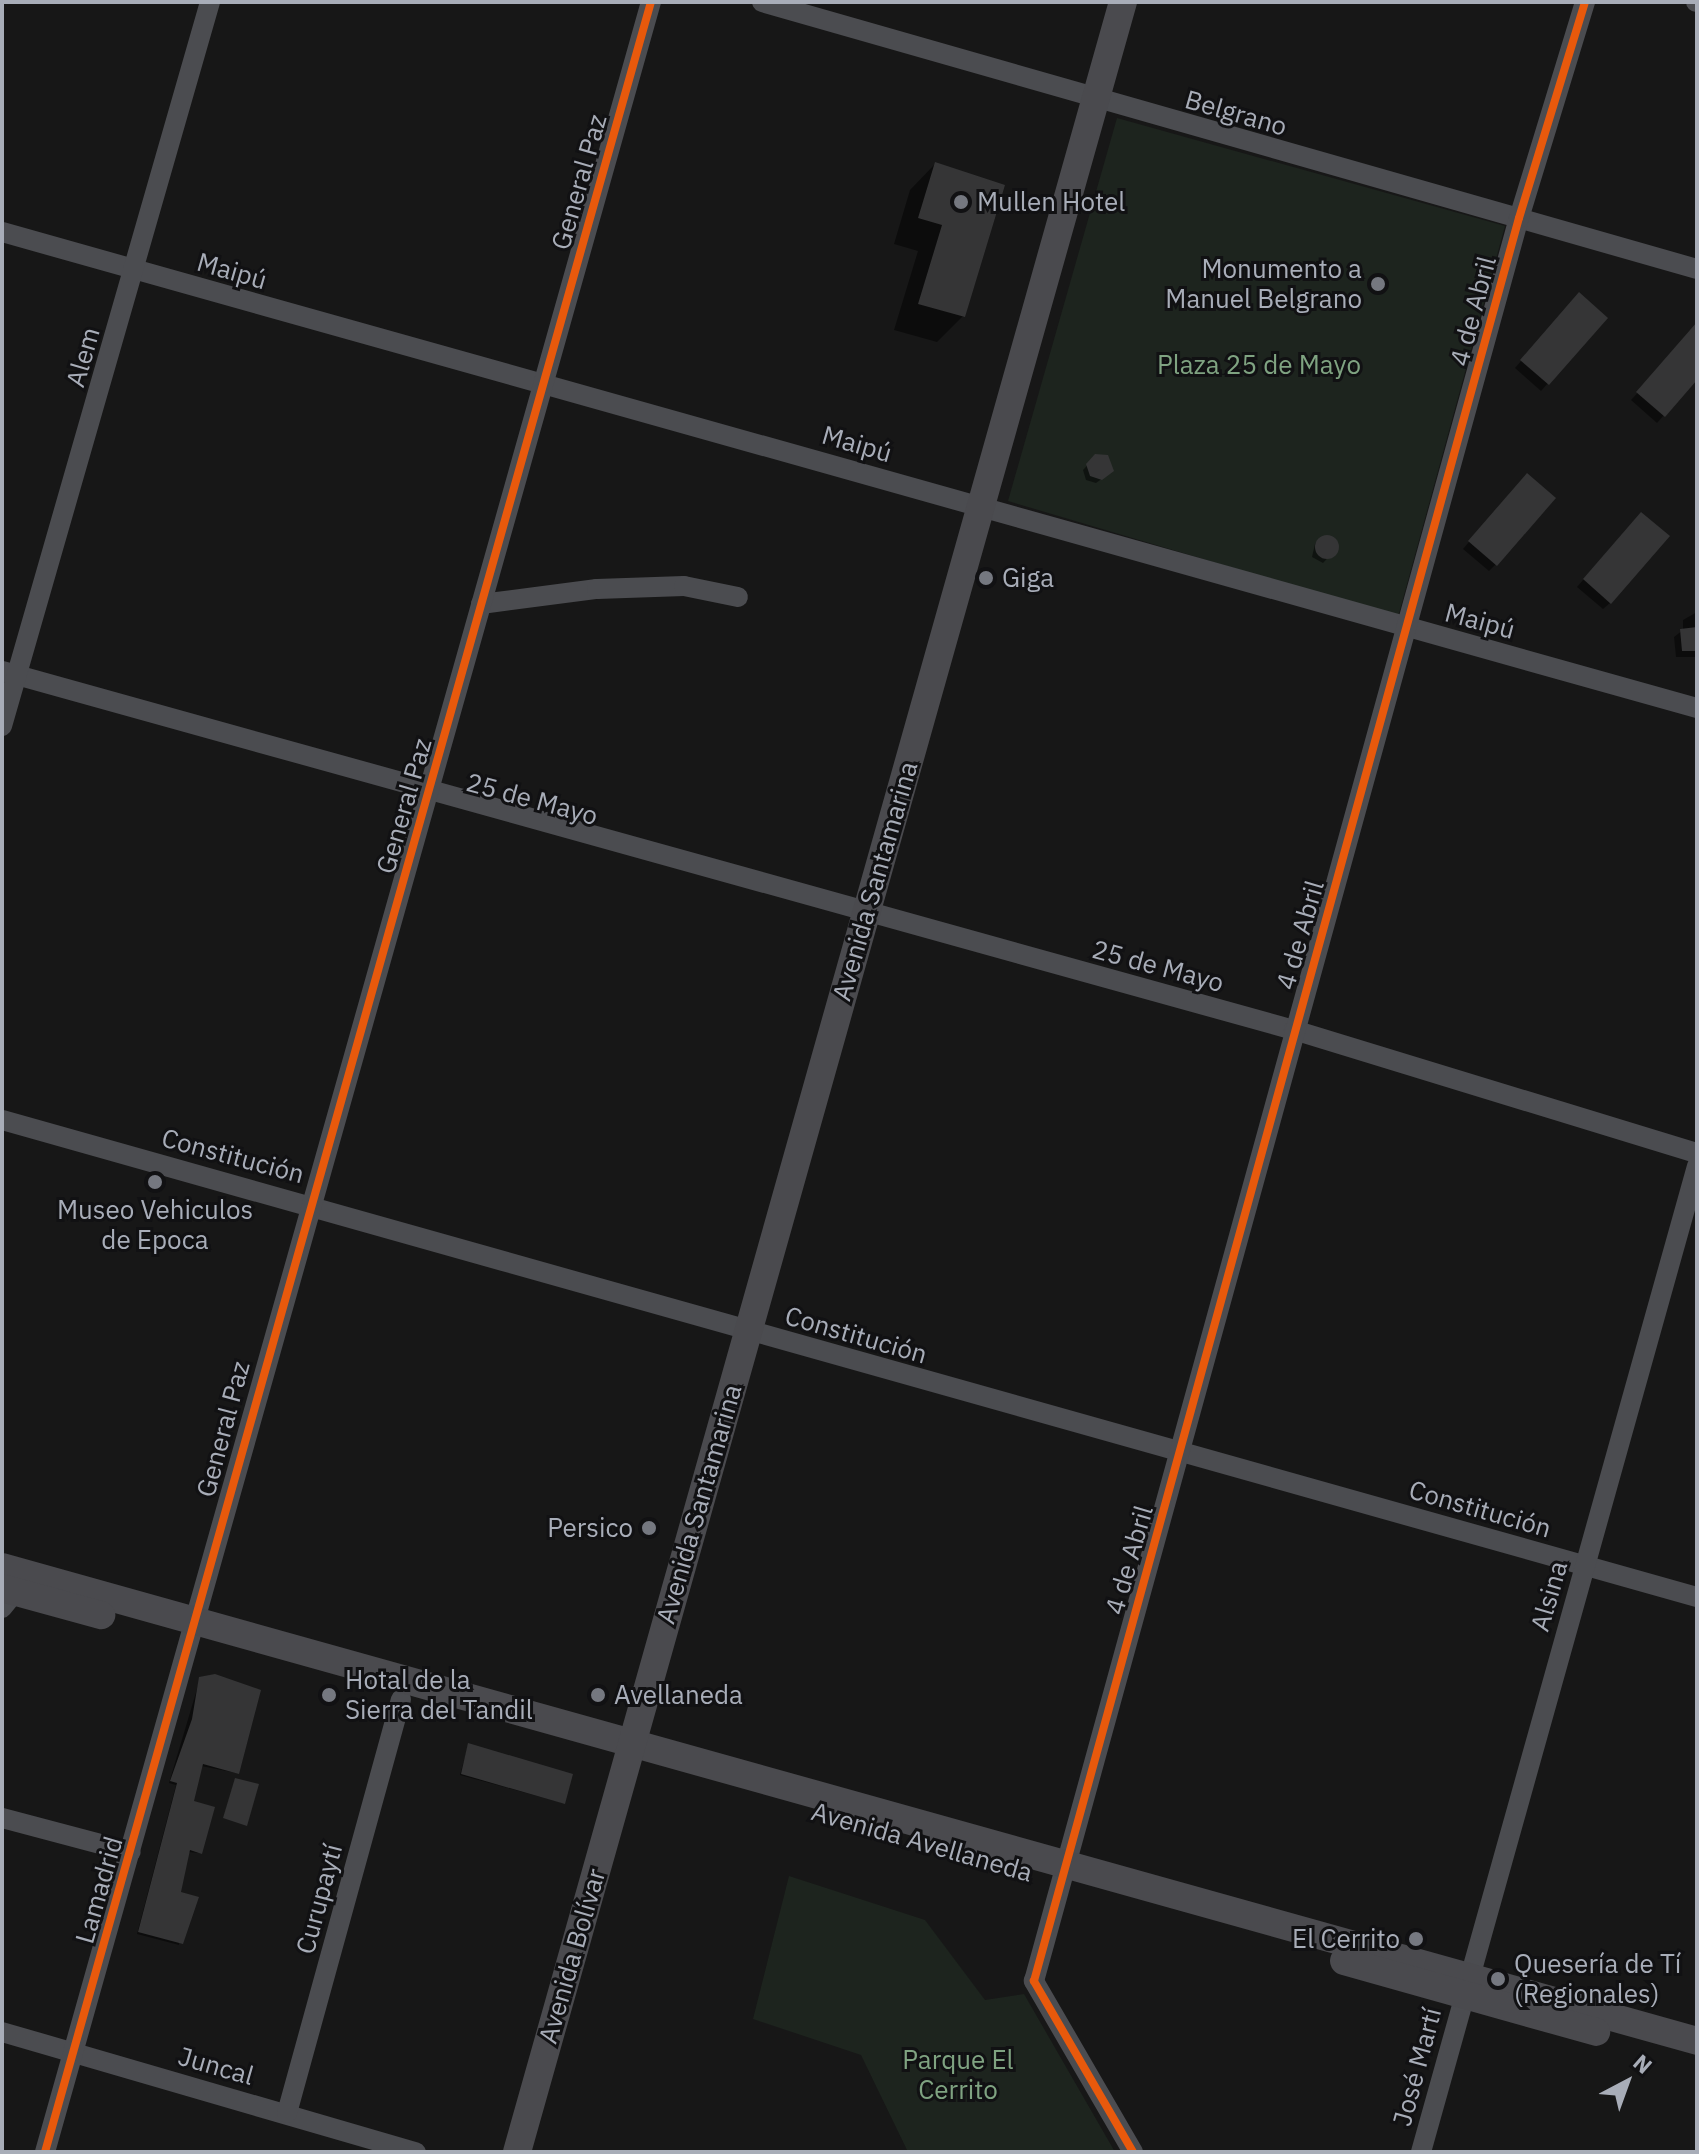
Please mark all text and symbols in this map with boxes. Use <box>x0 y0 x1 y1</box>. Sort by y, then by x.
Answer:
street label: Belgrano <box>1181 84 1291 142</box>
street label: General Paz <box>545 111 613 253</box>
place label: Mullen Hotel <box>977 186 1125 218</box>
marker: Mullen Hotel <box>952 193 970 211</box>
street label: Maipú <box>193 246 271 296</box>
place label: Monumento a Manuel Belgrano <box>1165 253 1362 314</box>
street label: 4 de Abril <box>1443 253 1503 369</box>
marker: Monumento a Manuel Belgrano <box>1369 275 1387 293</box>
street label: Alem <box>60 324 106 390</box>
park label: Plaza 25 de Mayo <box>1157 349 1361 381</box>
street label: Maipú <box>818 419 896 469</box>
place label: Giga <box>1002 562 1054 594</box>
marker: Giga <box>977 569 995 587</box>
street label: Maipú <box>1442 597 1518 645</box>
street label: General Paz <box>370 735 438 877</box>
street label: Avenida Santamarina <box>826 758 924 1004</box>
street label: 25 de Mayo <box>463 766 601 832</box>
street label: 4 de Abril <box>1270 877 1330 993</box>
street label: 25 de Mayo <box>1089 933 1227 999</box>
street label: Constitución <box>158 1122 308 1190</box>
marker: Museo Vehiculos de Epoca <box>146 1173 164 1191</box>
place label: Museo Vehiculos de Epoca <box>57 1194 253 1256</box>
street label: Constitución <box>781 1300 931 1370</box>
street label: General Paz <box>190 1358 256 1500</box>
street label: Avenida Santamarina <box>650 1381 748 1627</box>
street label: Constitución <box>1405 1474 1555 1544</box>
street label: 4 de Abril <box>1099 1502 1159 1618</box>
place label: Persico <box>547 1512 633 1544</box>
marker: Persico <box>640 1519 658 1537</box>
street label: Alsina <box>1524 1557 1574 1635</box>
place label: Hotal de la Sierra del Tandil <box>345 1664 533 1726</box>
place label: Avellaneda <box>614 1679 743 1711</box>
marker: Hotal de la Sierra del Tandil <box>320 1686 338 1704</box>
marker: Avellaneda <box>589 1686 607 1704</box>
street label: Avenida Avellaneda <box>808 1796 1036 1888</box>
street label: Lamadrid <box>69 1833 129 1947</box>
street label: Curupaytí <box>289 1841 349 1957</box>
street label: Avenida Bolívar <box>532 1865 612 2047</box>
place label: El Cerrito <box>1292 1923 1400 1955</box>
marker: El Cerrito <box>1407 1930 1425 1948</box>
place label: Quesería de Tí (Regionales) <box>1514 1948 1681 2010</box>
marker: Quesería de Tí (Regionales) <box>1489 1970 1507 1988</box>
street label: José Martí <box>1386 2004 1448 2130</box>
street label: Juncal <box>175 2040 257 2092</box>
north arrow <box>1587 2042 1667 2122</box>
park label: Parque El Cerrito <box>902 2044 1014 2106</box>
text: N <box>1628 2047 1659 2080</box>

